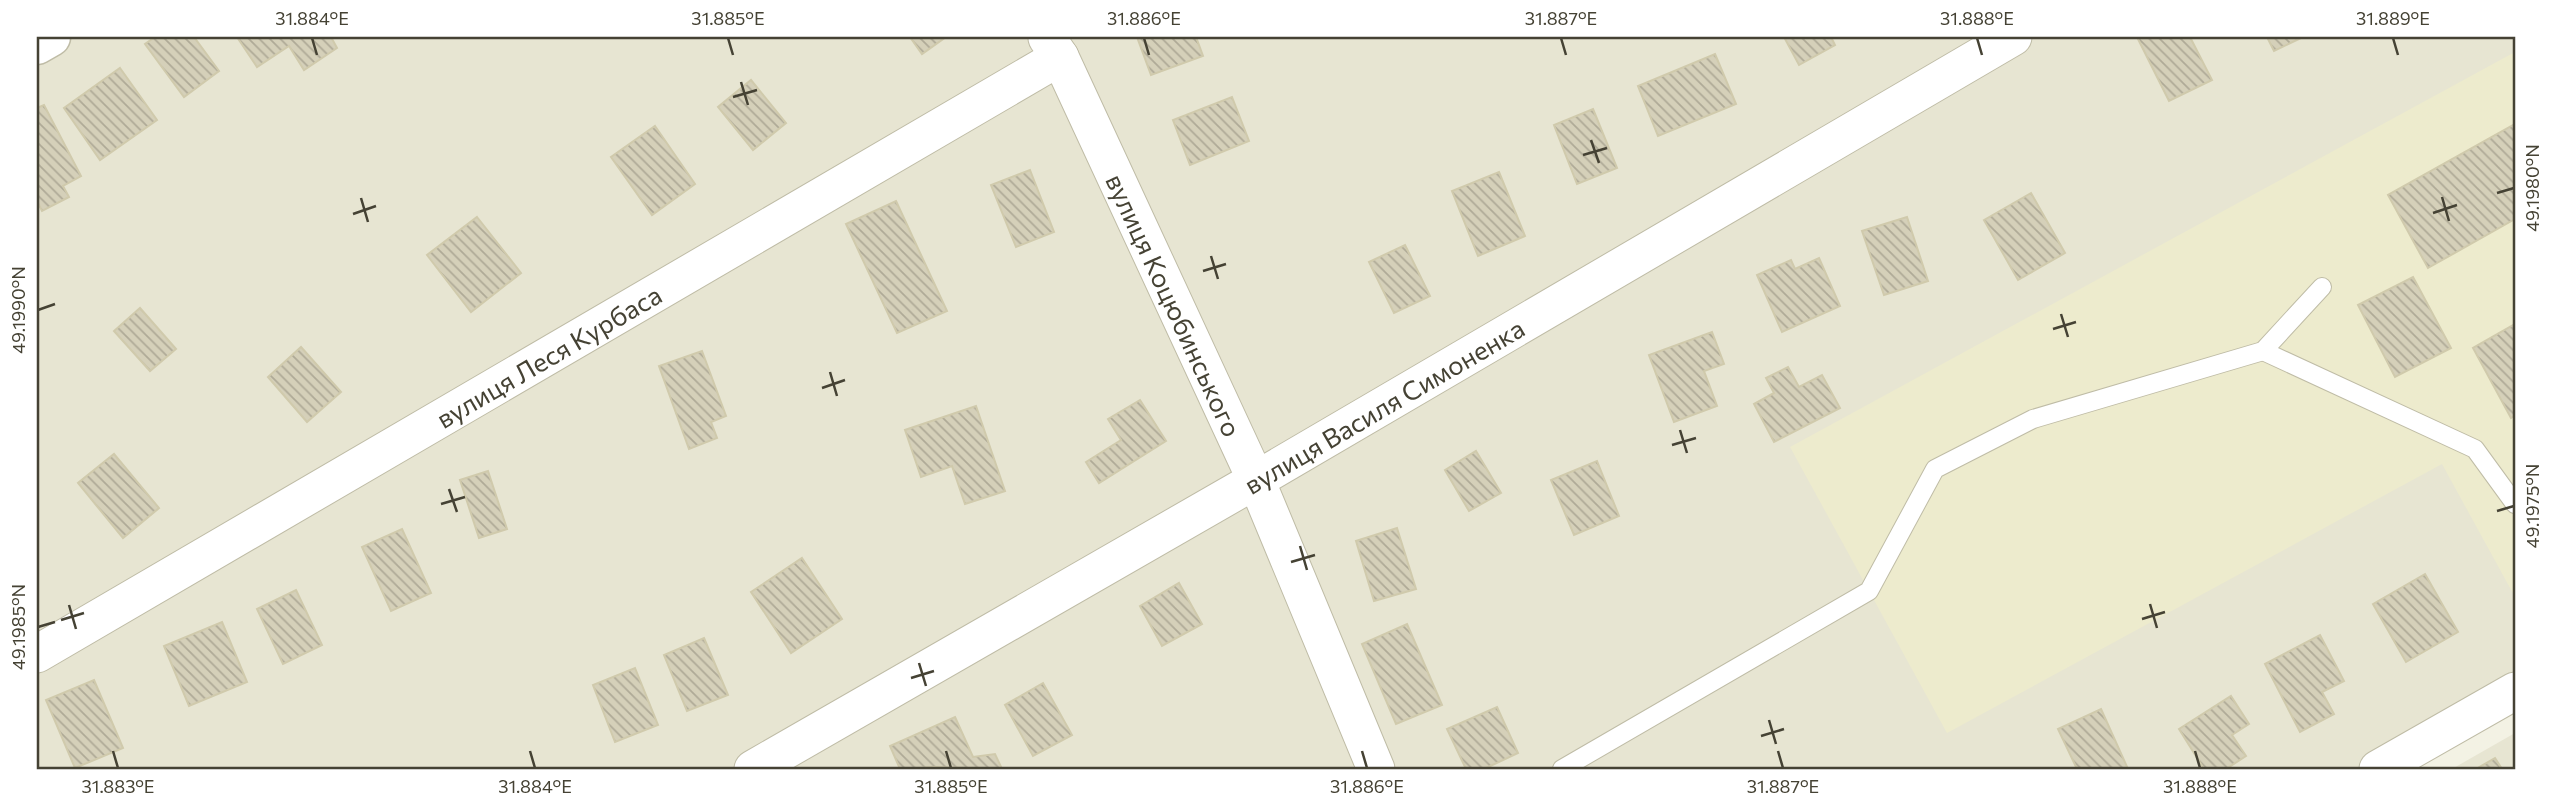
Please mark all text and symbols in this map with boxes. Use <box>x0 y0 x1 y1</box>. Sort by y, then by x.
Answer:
text: 31.884°E <box>275 7 349 29</box>
text: 31.885°E <box>691 7 765 29</box>
text: 31.886°E <box>1107 7 1181 29</box>
text: 31.887°E <box>1525 7 1597 29</box>
text: 31.888°E <box>1940 7 2014 29</box>
text: 31.889°E <box>2356 7 2430 29</box>
text: 49.1980°N <box>2521 144 2543 232</box>
street label: вулиця Коцюбинського <box>1101 168 1249 441</box>
text: 49.1990°N <box>7 266 29 354</box>
street label: вулиця Леся Курбаса <box>430 278 667 433</box>
street label: вулиця Василя Симоненка <box>1238 311 1529 499</box>
text: 49.1975°N <box>2521 464 2543 548</box>
text: 49.1985°N <box>7 584 29 670</box>
text: 31.883°E <box>81 775 155 797</box>
text: 31.884°E <box>498 775 572 797</box>
text: 31.885°E <box>914 775 988 797</box>
text: 31.886°E <box>1330 775 1404 797</box>
text: 31.887°E <box>1747 775 1819 797</box>
text: 31.888°E <box>2163 775 2237 797</box>

